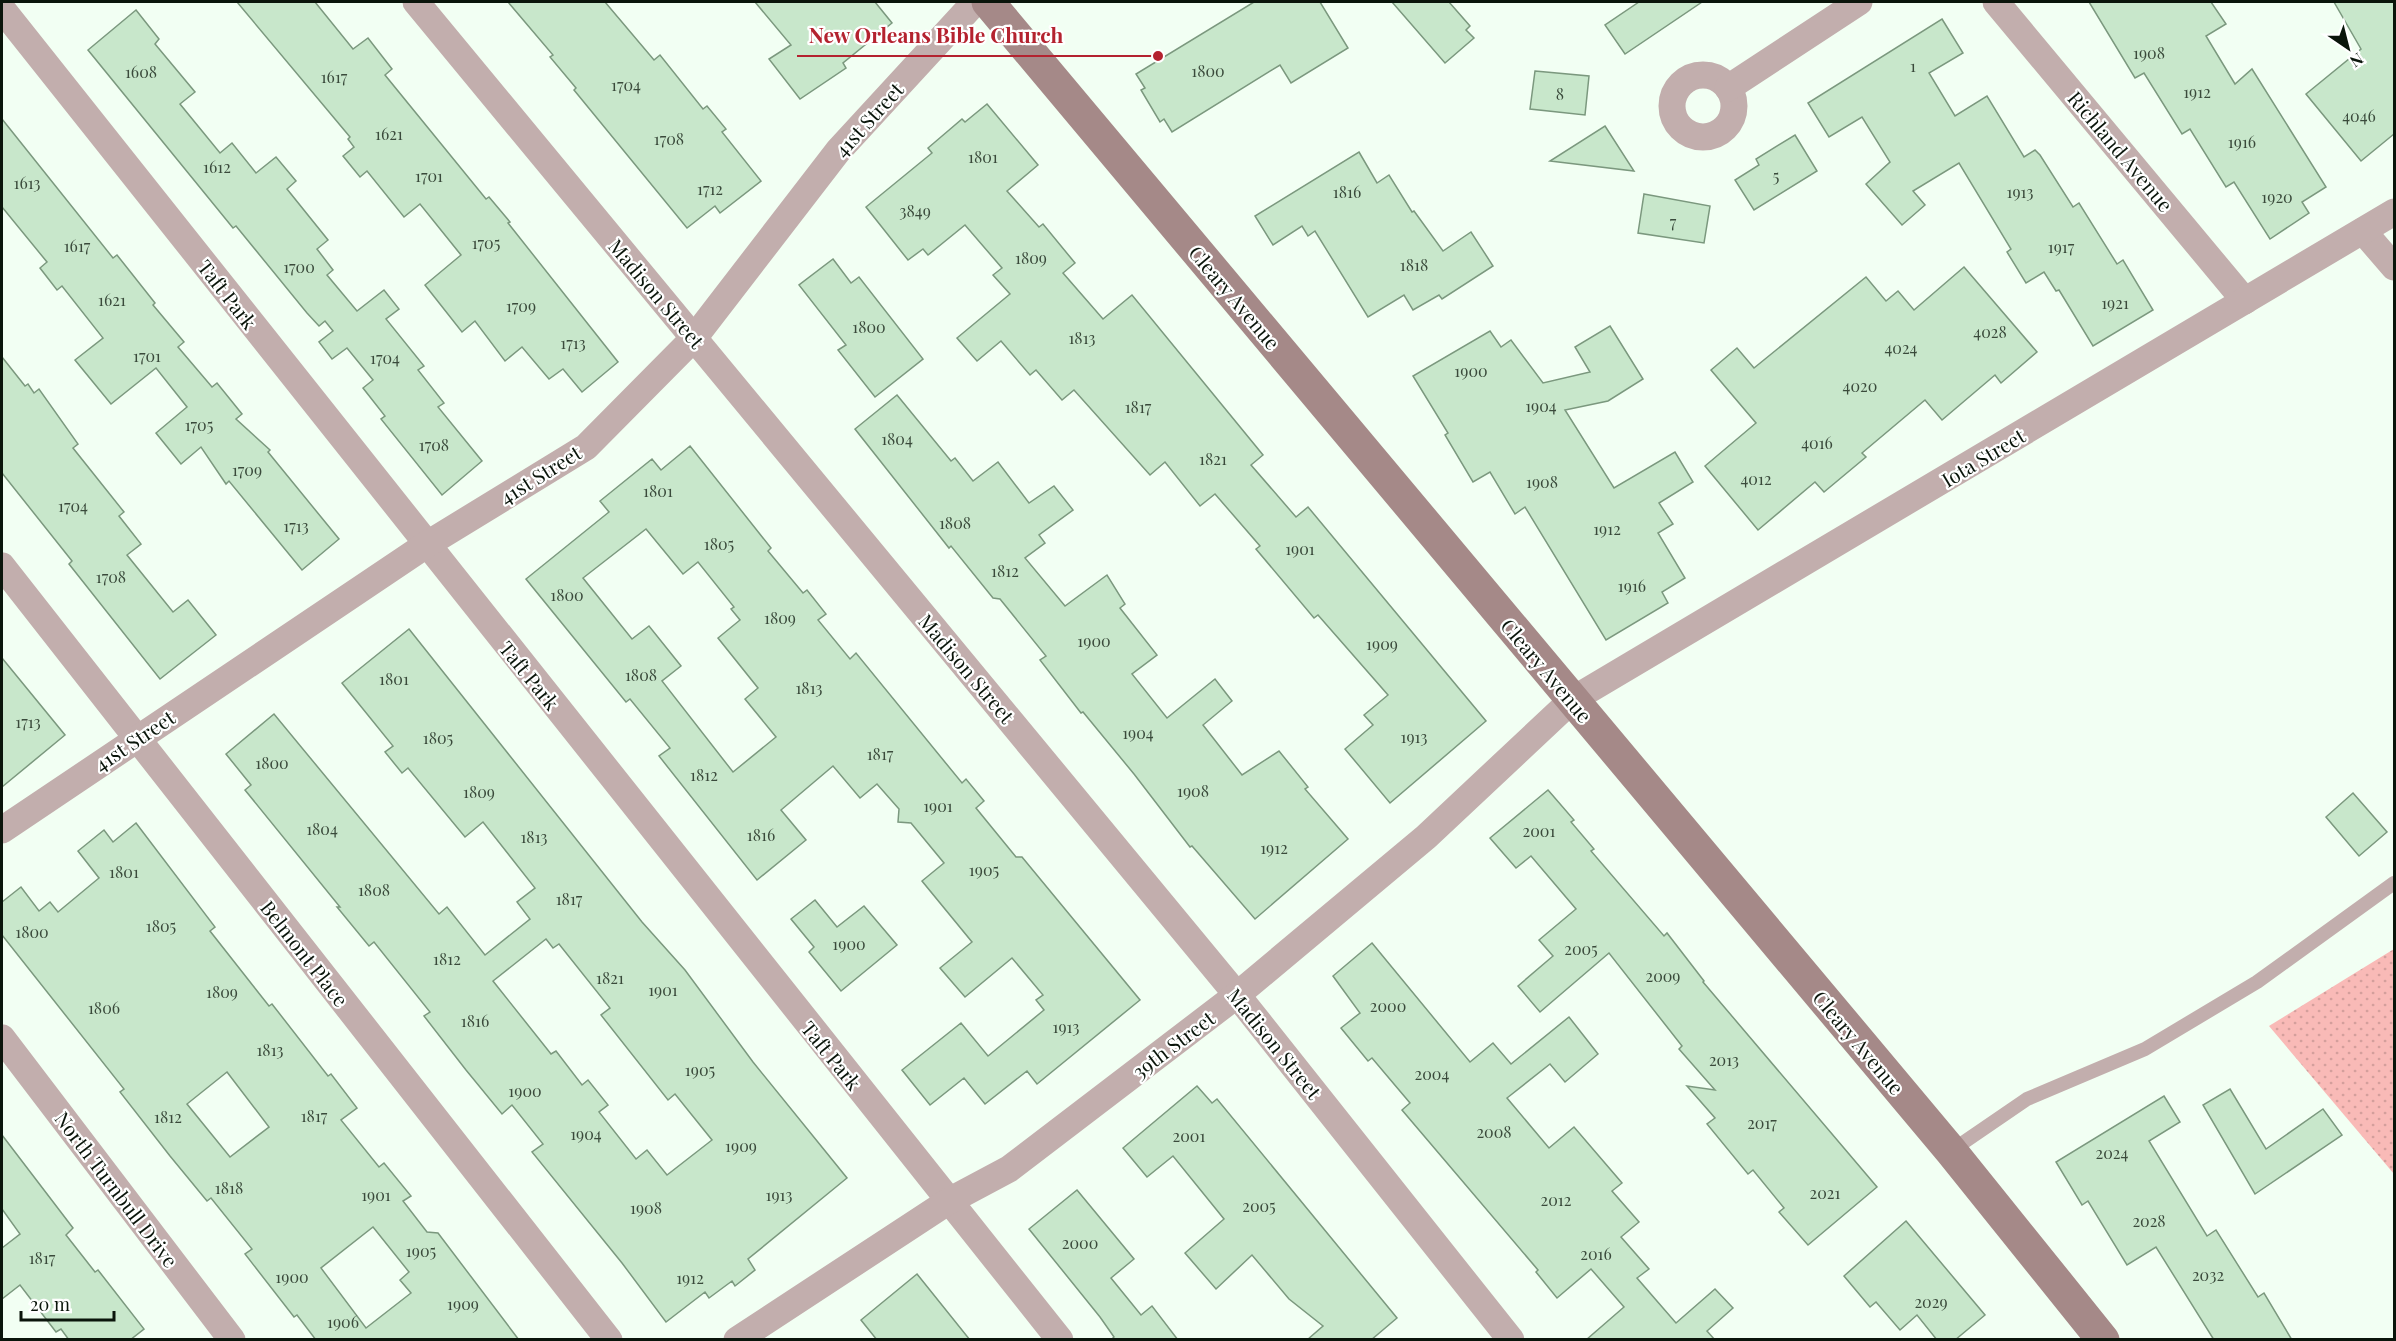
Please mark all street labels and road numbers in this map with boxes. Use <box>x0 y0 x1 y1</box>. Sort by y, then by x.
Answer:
street label: 41st Street <box>827 75 909 162</box>
street label: Richland Avenue <box>2062 85 2180 217</box>
street label: Madison Street <box>603 233 711 354</box>
street label: Cleary Avenue <box>1183 239 1287 355</box>
street label: Taft Park <box>192 254 264 334</box>
street label: Iota Street <box>1936 421 2031 492</box>
street label: 41st Street <box>494 438 587 510</box>
street label: Madison Street <box>913 608 1021 729</box>
street label: Cleary Avenue <box>1495 612 1599 728</box>
street label: Taft Park <box>494 635 566 715</box>
street label: 41st Street <box>88 703 180 777</box>
street label: Belmont Place <box>255 894 355 1012</box>
street label: Madison Street <box>1222 982 1329 1105</box>
street label: Cleary Avenue <box>1807 984 1911 1100</box>
street label: 39th Street <box>1126 1004 1220 1084</box>
street label: Taft Park <box>796 1015 868 1095</box>
street label: North Turnbull Drive <box>49 1106 185 1272</box>

